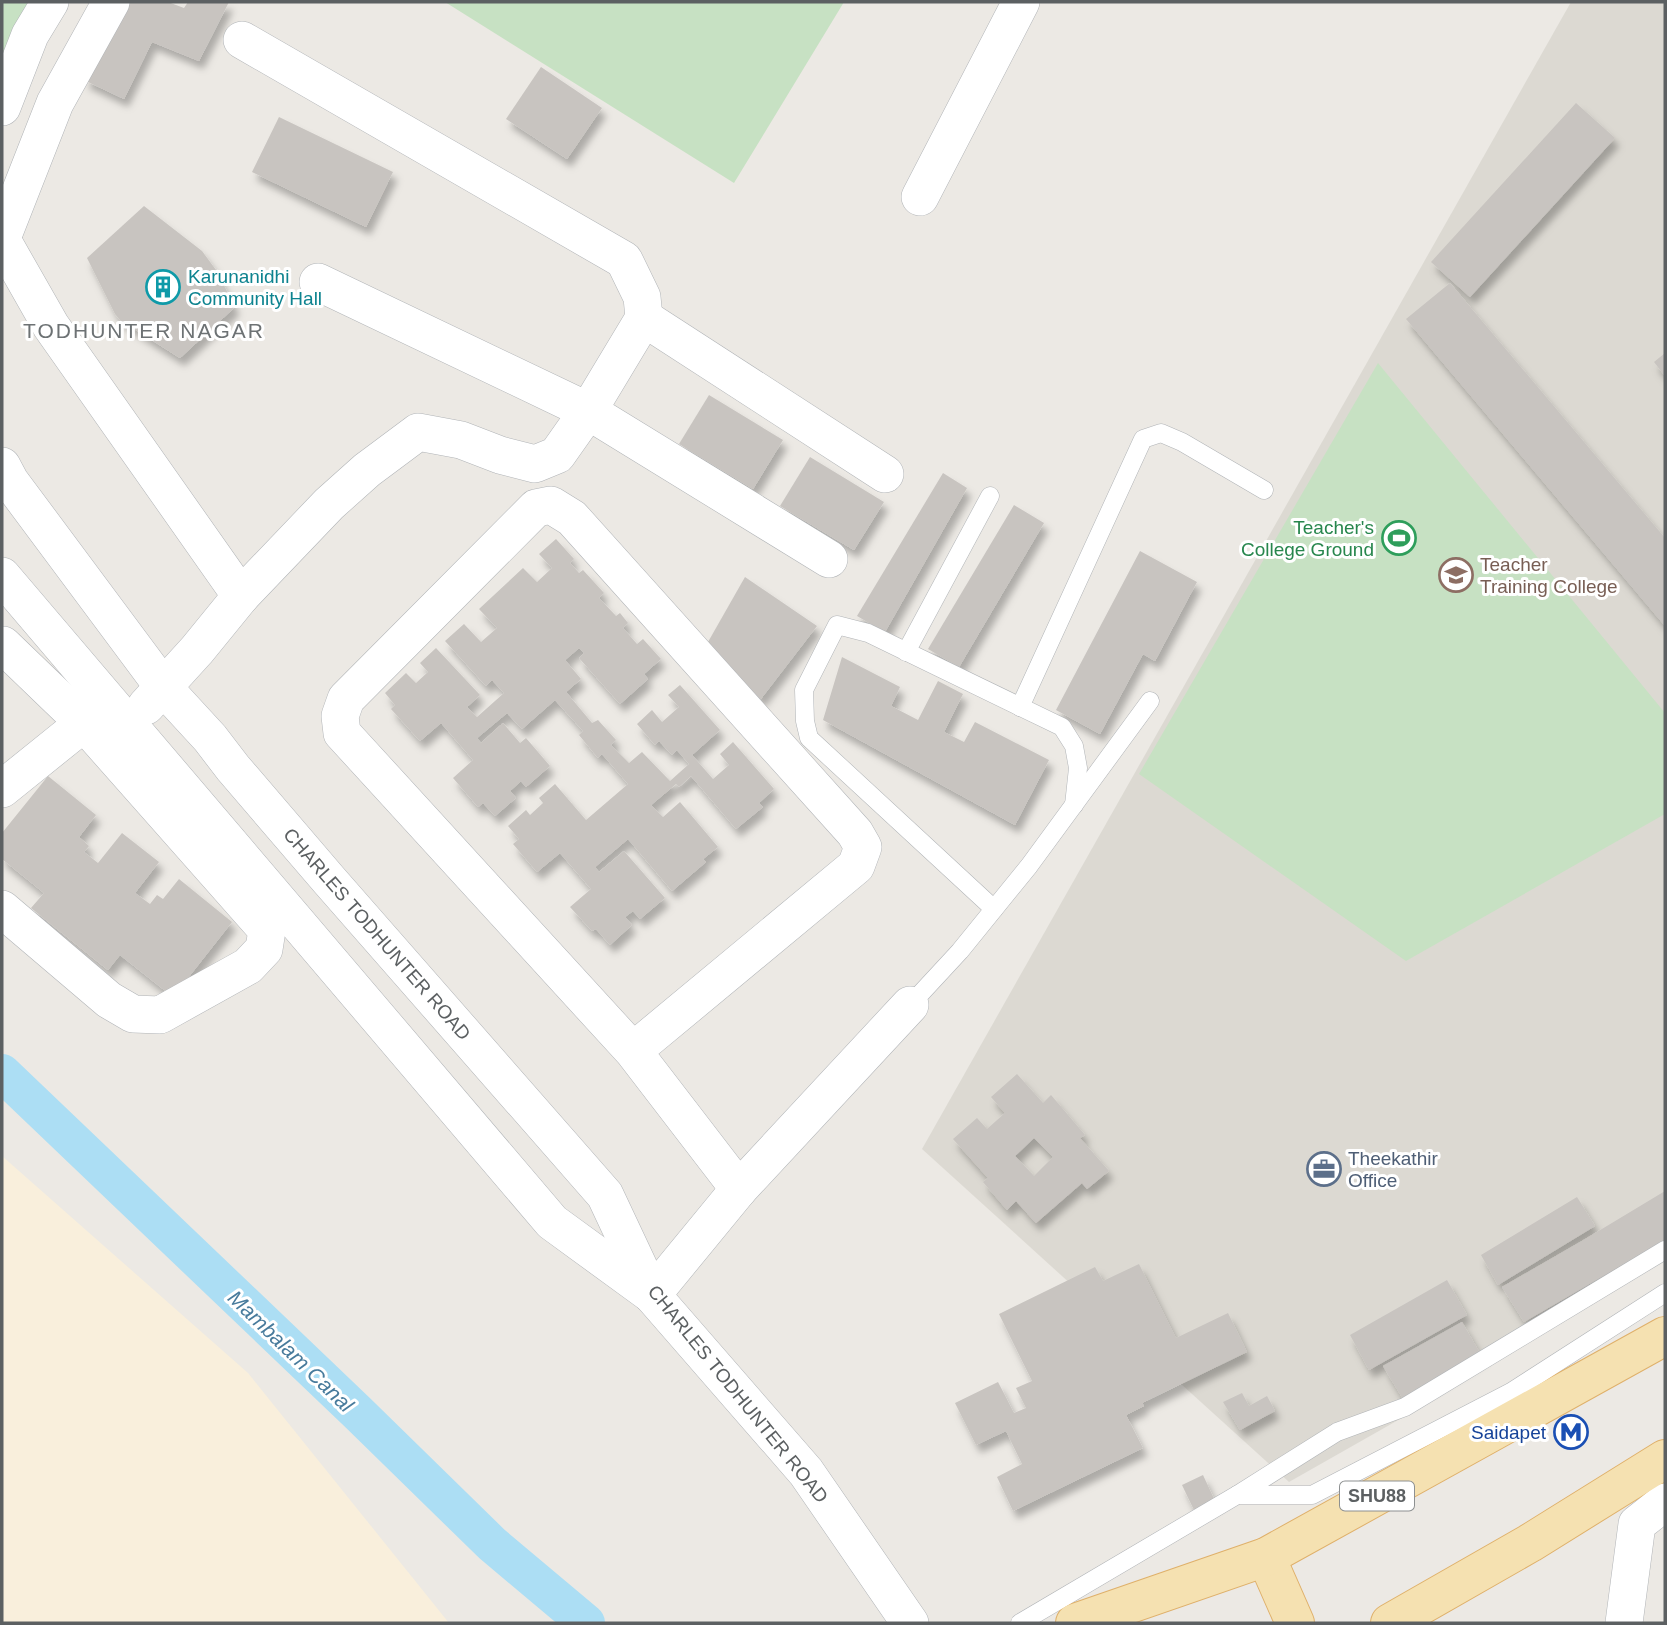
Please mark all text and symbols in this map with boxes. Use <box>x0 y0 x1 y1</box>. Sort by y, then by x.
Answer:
place label: Karunanidhi Community Hall <box>188 266 322 309</box>
building icon: Karunanidhi Community Hall <box>144 268 182 306</box>
district label: TODHUNTER NAGAR <box>23 319 265 342</box>
place label: Teacher's College Ground <box>1241 517 1374 560</box>
sports icon: Teacher's College Ground <box>1380 519 1418 557</box>
place label: Teacher Training College <box>1480 554 1618 597</box>
school or university icon: Teacher Training College <box>1437 556 1475 594</box>
street label: CHARLES TODHUNTER ROAD <box>279 824 475 1044</box>
place label: Theekathir Office <box>1348 1148 1438 1191</box>
office icon: Theekathir Office <box>1305 1150 1343 1188</box>
street label: CHARLES TODHUNTER ROAD <box>644 1281 832 1507</box>
water label: Mambalam Canal <box>224 1286 359 1417</box>
metro station icon: Saidapet <box>1552 1413 1590 1451</box>
place label: Saidapet <box>1471 1422 1547 1443</box>
road number: SHU88 <box>1340 1482 1414 1511</box>

